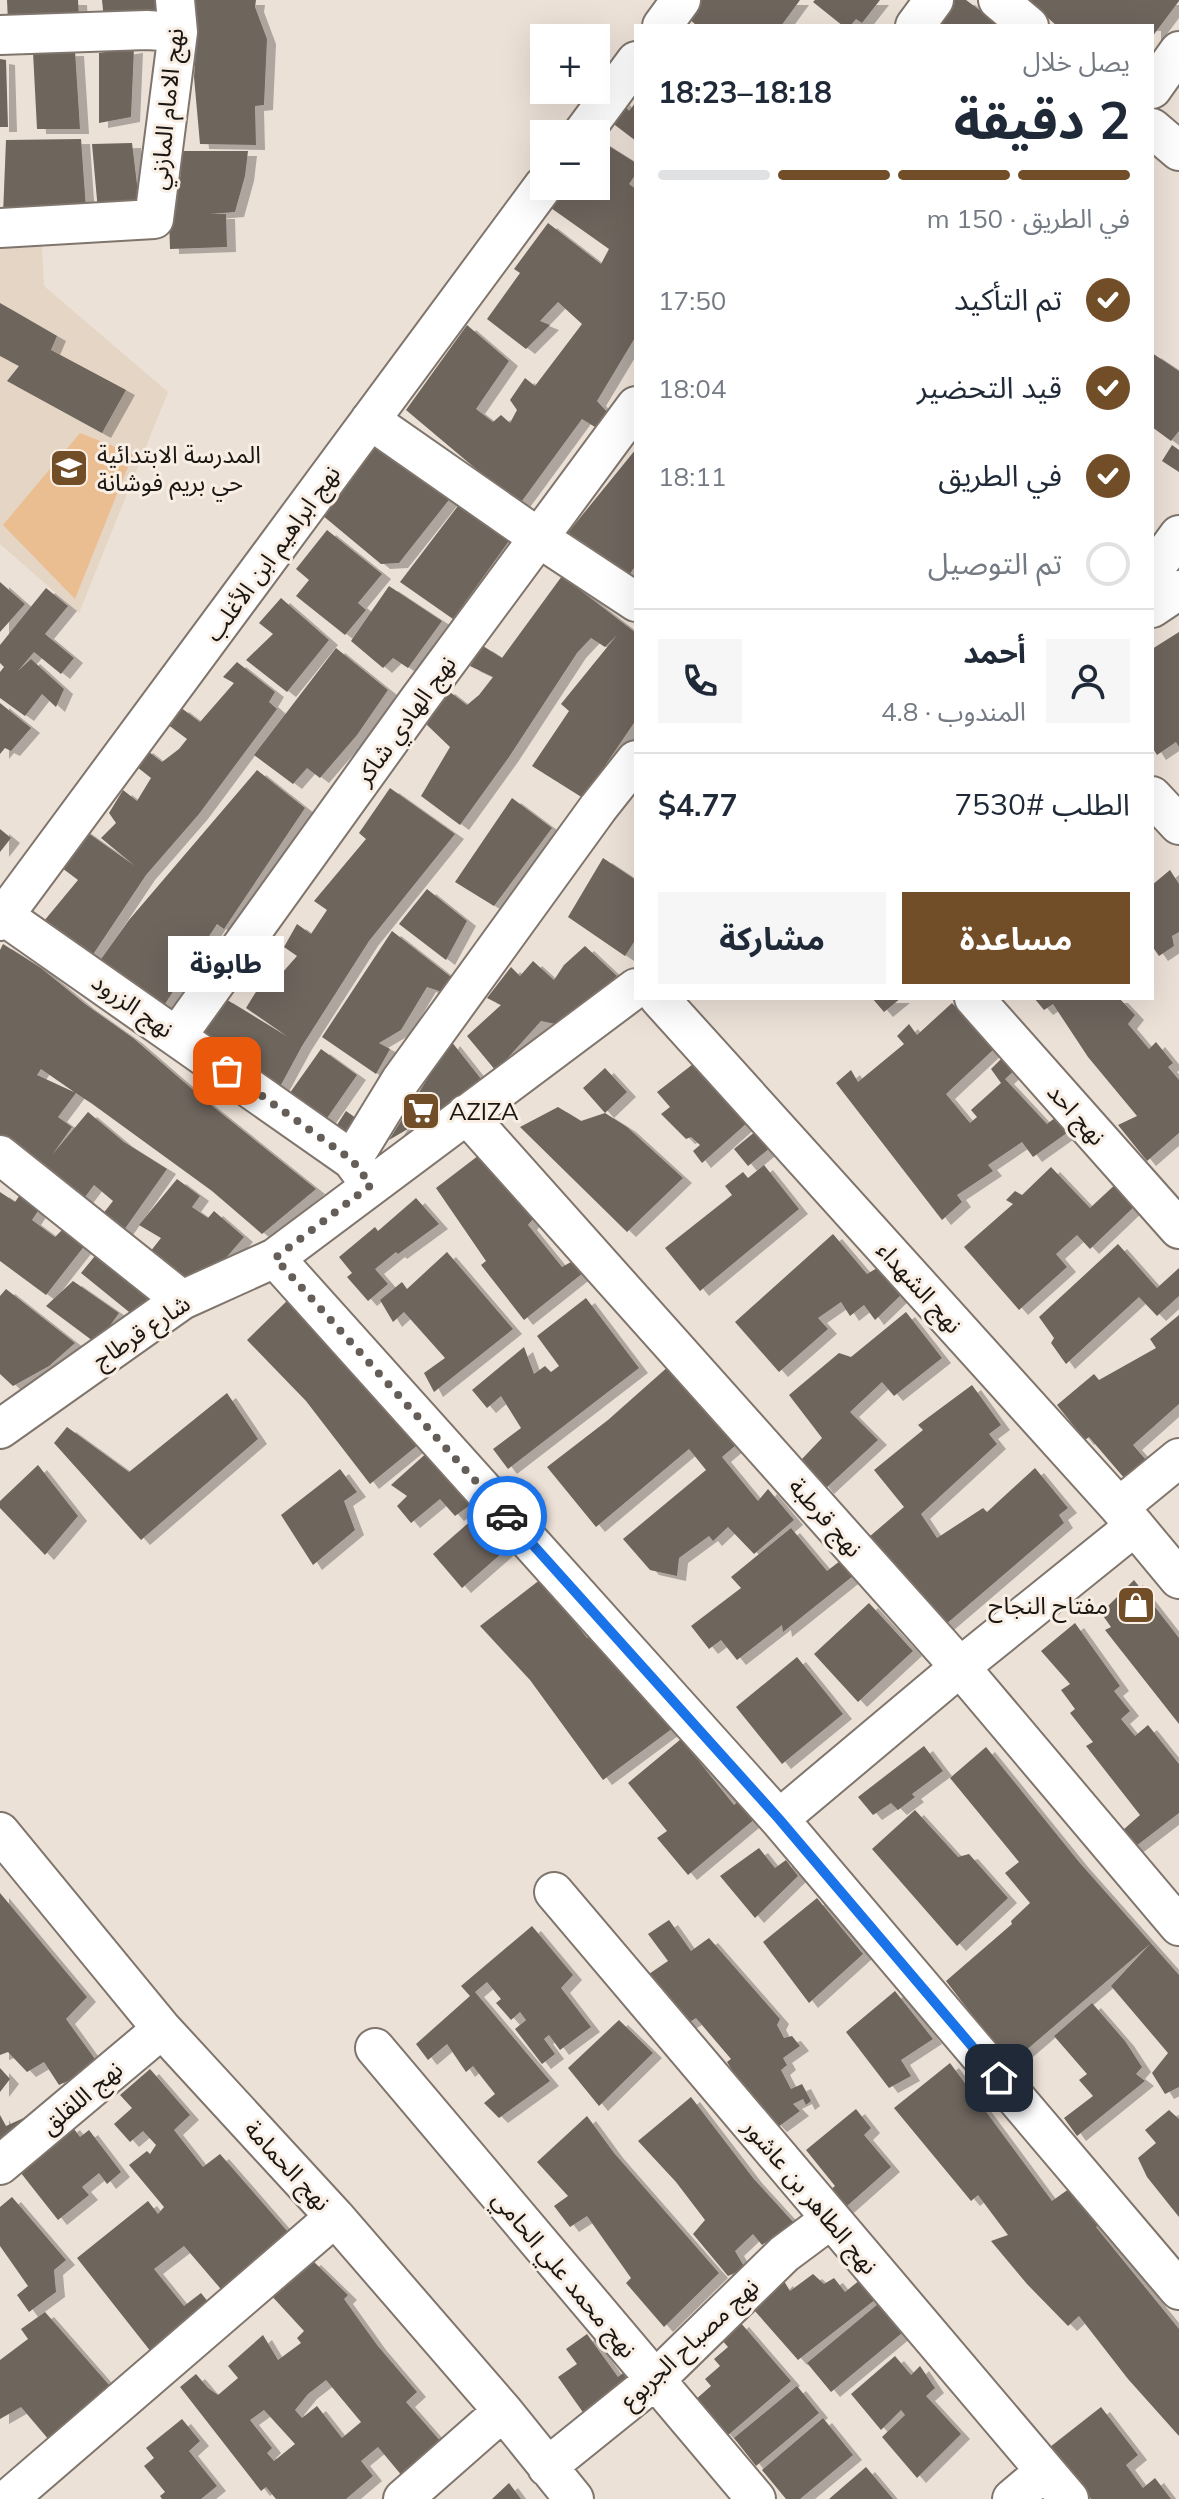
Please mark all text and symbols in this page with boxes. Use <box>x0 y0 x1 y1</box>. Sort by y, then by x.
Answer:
map controls <box>530 24 610 200</box>
button: + <box>530 24 610 104</box>
street label: نهج الامام المازني <box>143 27 194 192</box>
text: يصل خلال <box>1023 45 1130 78</box>
text: 18:18–18:23 <box>658 73 832 111</box>
text: 2 دقيقة <box>954 87 1130 152</box>
button: − <box>530 120 610 200</box>
text: في الطريق · 150 m <box>927 202 1130 235</box>
icon: check <box>1086 278 1130 322</box>
text: تم التأكيد <box>954 280 1062 318</box>
text: 17:50 <box>658 284 726 317</box>
icon: check <box>1086 366 1130 410</box>
text: قيد التحضير <box>917 368 1062 406</box>
text: 18:04 <box>658 372 726 405</box>
place label: المدرسة الابتدائية حي بريم فوشانة <box>97 439 261 502</box>
school or university icon: المدرسة الابتدائية حي بريم فوشانة <box>48 447 90 489</box>
icon: check <box>1086 454 1130 498</box>
text: في الطريق <box>938 456 1062 494</box>
street label: نهج ابراهيم ابن الأغلب <box>198 459 349 649</box>
text: 18:11 <box>658 460 726 493</box>
text: تم التوصيل <box>928 544 1062 582</box>
text: أحمد <box>963 633 1026 671</box>
button: phone <box>658 639 742 723</box>
button: person <box>1046 639 1130 723</box>
street label: نهج الهادي شاكر <box>347 649 466 794</box>
text: المندوب · 4.8 <box>881 695 1026 728</box>
text: الطلب #7530 <box>954 785 1130 823</box>
text: $4.77 <box>658 786 737 824</box>
button: مشاركة <box>658 892 886 984</box>
button: مساعدة <box>902 892 1130 984</box>
callout: طابونة <box>169 935 285 991</box>
text: طابونة <box>190 947 262 980</box>
street label: نهج الزرود <box>85 966 180 1046</box>
pin <box>193 1037 261 1105</box>
icon: bag <box>205 1049 249 1093</box>
street label: نهج احد <box>1039 1077 1113 1153</box>
supermarket icon: AZIZA <box>400 1090 442 1132</box>
place label: AZIZA <box>449 1096 519 1126</box>
street label: نهج الشهداء <box>869 1235 969 1341</box>
street label: شارع قرطاج <box>87 1287 197 1377</box>
street label: نهج قرطبة <box>780 1471 869 1565</box>
courier <box>467 1476 547 1556</box>
icon: car <box>485 1494 529 1538</box>
shop icon: مفتاح النجاح <box>1115 1584 1157 1626</box>
place label: مفتاح النجاح <box>988 1590 1108 1623</box>
pin <box>965 2044 1033 2112</box>
street label: نهج اللقلق <box>34 2054 130 2142</box>
icon: home <box>977 2056 1021 2100</box>
street label: نهج الطاهر بن عاشور <box>734 2111 885 2282</box>
street label: نهج الحمامة <box>236 2114 337 2219</box>
street label: نهج محمد علي الحامي <box>483 2184 644 2367</box>
street label: نهج مصباح الجربوع <box>613 2271 767 2417</box>

